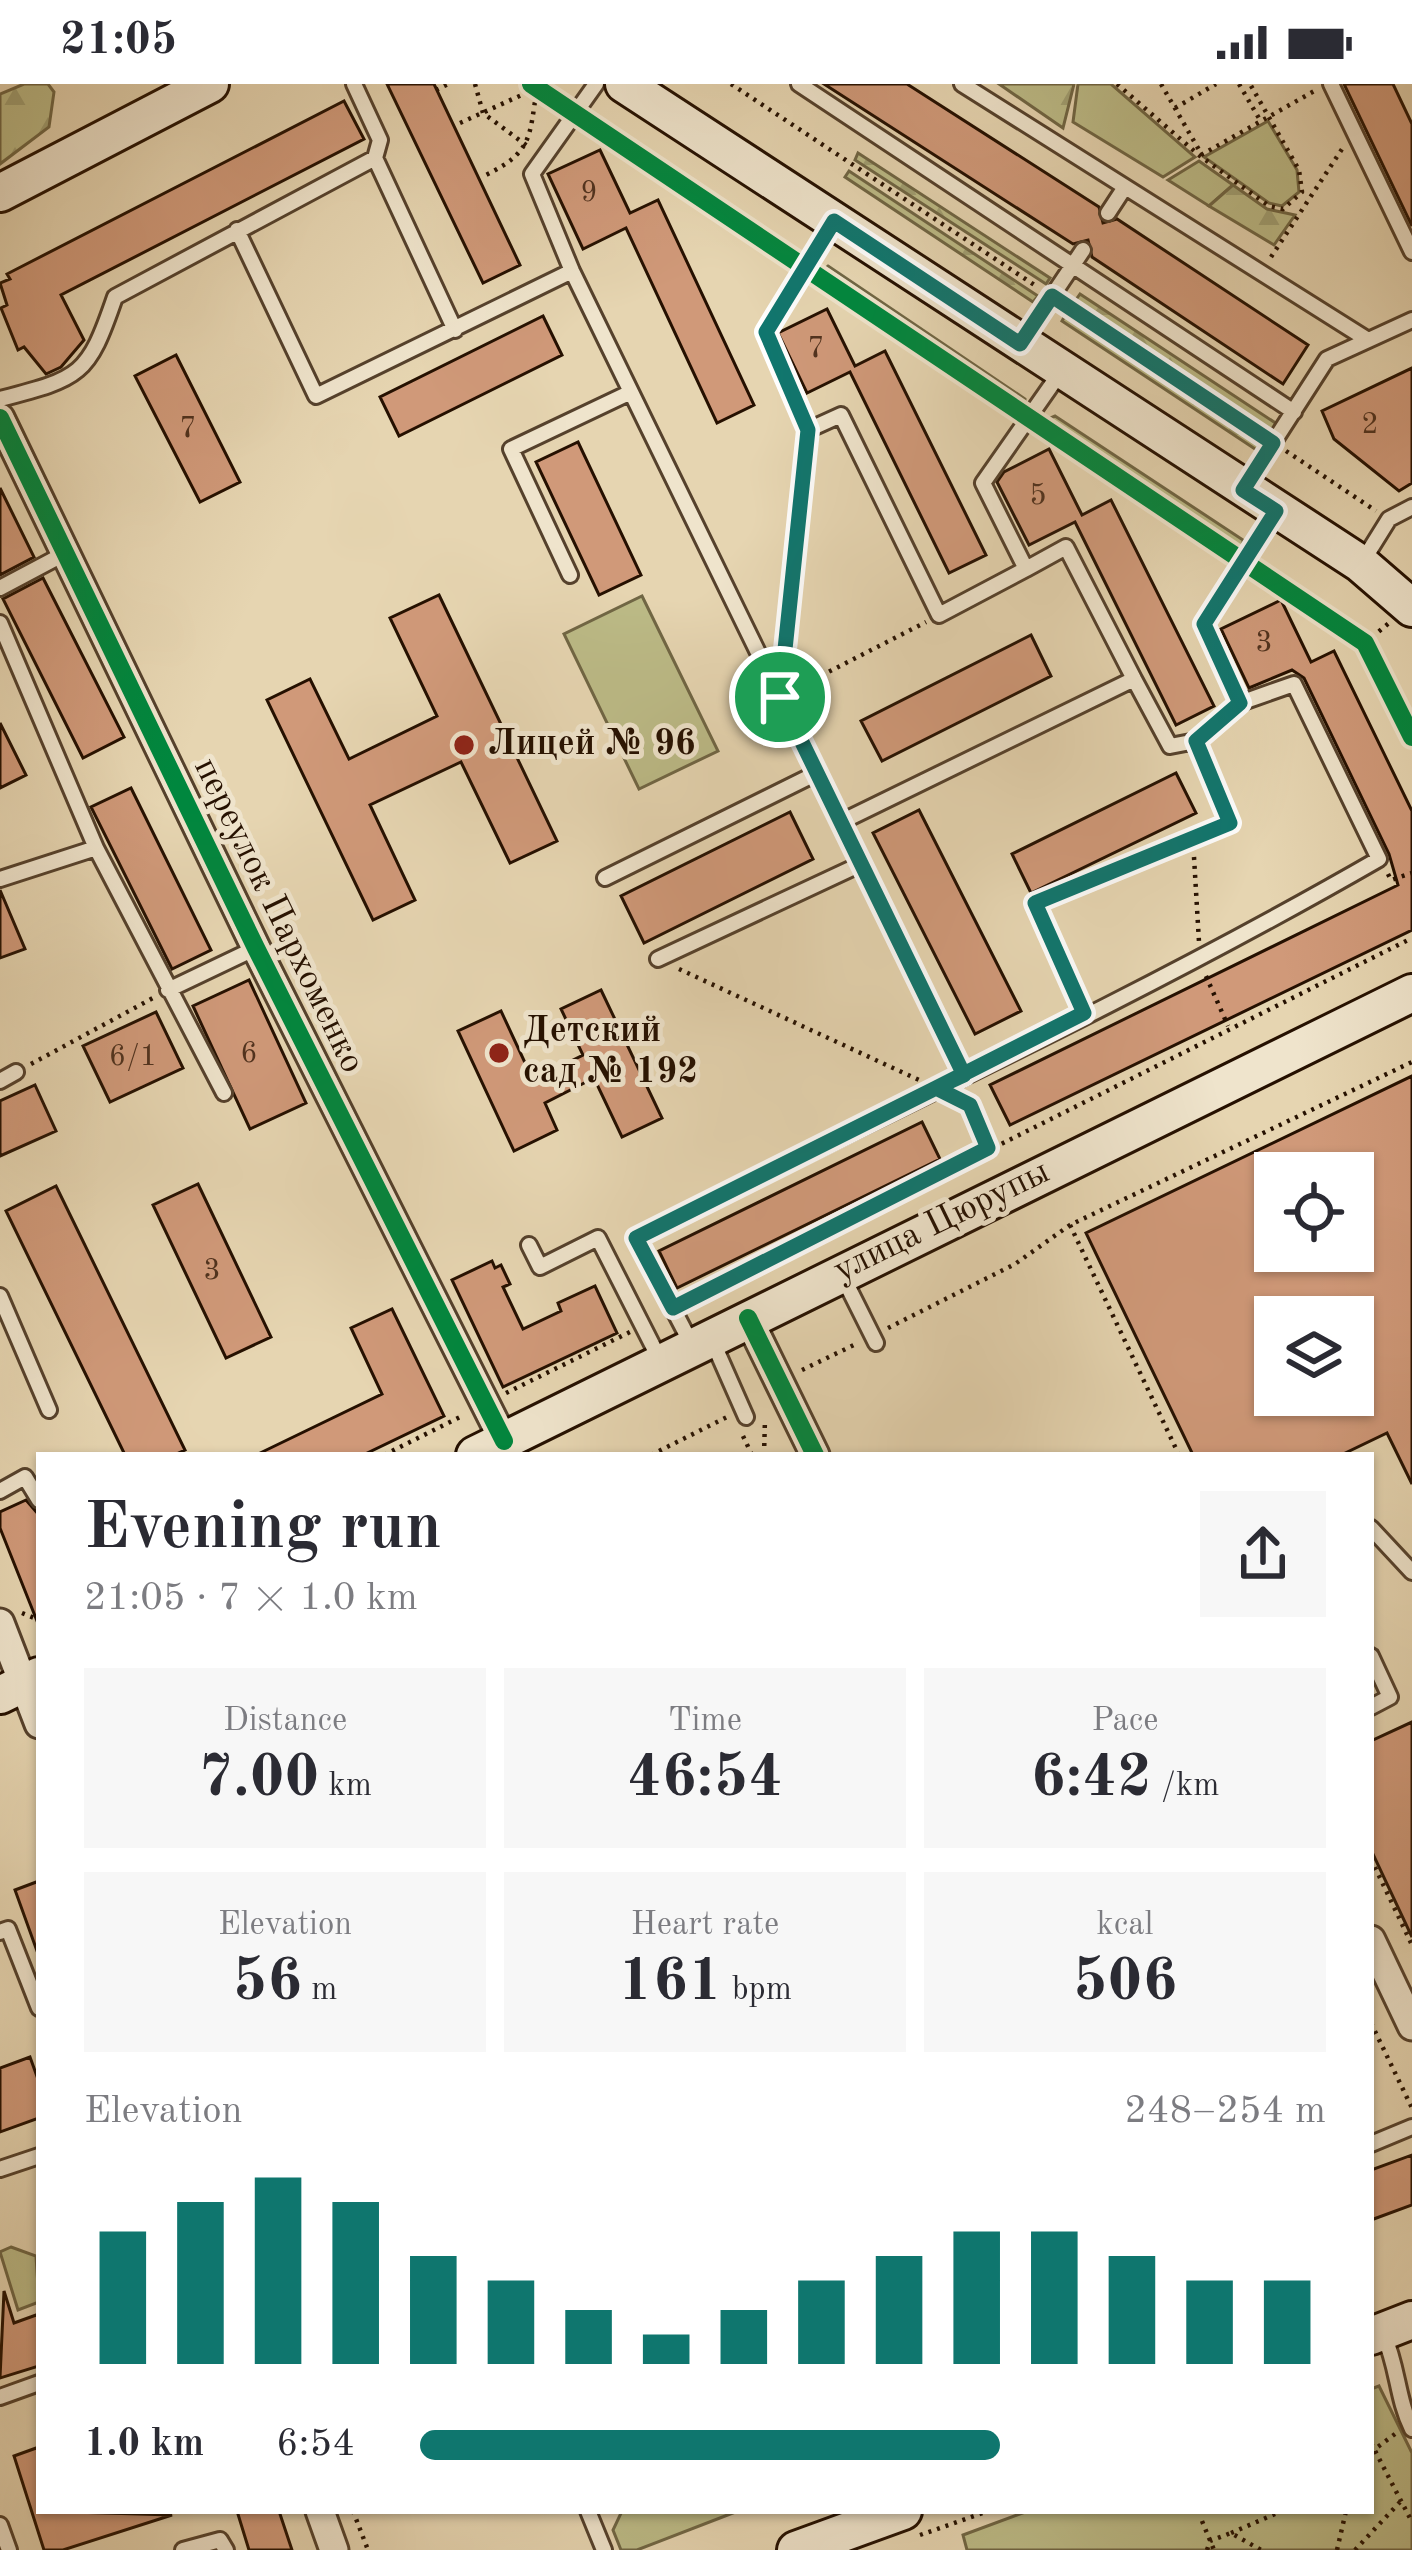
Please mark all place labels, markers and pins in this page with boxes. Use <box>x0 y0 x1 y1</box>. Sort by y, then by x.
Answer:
pin <box>729 646 831 748</box>
place label: Лицей № 96 <box>488 727 696 763</box>
marker: Лицей № 96 <box>451 732 477 758</box>
place label: Детский сад № 192 <box>523 1014 698 1091</box>
marker: Детский сад № 192 <box>486 1040 512 1066</box>

